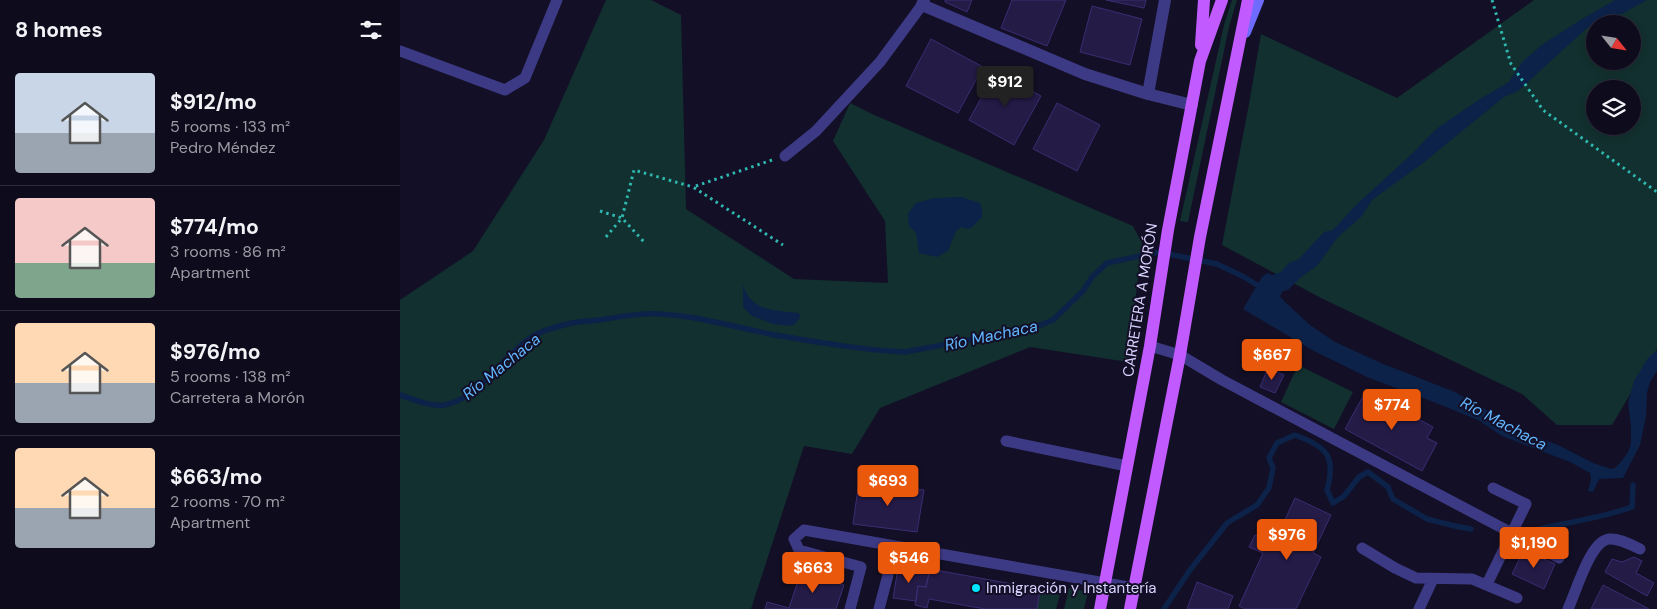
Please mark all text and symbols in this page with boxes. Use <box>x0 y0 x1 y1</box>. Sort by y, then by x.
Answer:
north arrow <box>1586 15 1641 70</box>
map controls <box>1586 15 1641 135</box>
text: 8 homes <box>15 16 103 44</box>
icon: filters <box>357 16 385 44</box>
pin: $912 <box>975 66 1035 108</box>
text: $912 <box>988 71 1022 92</box>
button: layers <box>1586 80 1641 135</box>
text: $912/mo <box>170 88 257 116</box>
icon: home <box>55 93 115 153</box>
text: 5 rooms · 133 m² <box>170 116 290 137</box>
text: Pedro Méndez <box>170 137 275 158</box>
text: $774/mo <box>170 213 259 241</box>
icon: home <box>55 218 115 278</box>
street label: CARRETERA A MORÓN <box>1118 222 1162 378</box>
text: 3 rooms · 86 m² <box>170 241 286 262</box>
text: Apartment <box>170 262 250 283</box>
water label: Río Machaca <box>943 315 1040 356</box>
water label: Río Machaca <box>458 328 545 404</box>
text: $976/mo <box>170 338 261 366</box>
pin: $667 <box>1242 338 1302 381</box>
icon: home <box>55 343 115 403</box>
text: $667 <box>1253 344 1291 365</box>
text: 5 rooms · 138 m² <box>170 366 291 387</box>
text: Carretera a Morón <box>170 387 305 408</box>
pin: $774 <box>1362 388 1422 431</box>
water label: Río Machaca <box>1457 392 1551 455</box>
text: $774 <box>1374 394 1410 415</box>
text: $663/mo <box>170 463 262 491</box>
pin: $693 <box>858 464 918 507</box>
icon: home <box>55 468 115 528</box>
text: $693 <box>868 470 908 491</box>
text: 2 rooms · 70 m² <box>170 491 285 512</box>
text: Apartment <box>170 512 250 533</box>
pin: $976 <box>1257 518 1317 561</box>
text: $976 <box>1268 524 1306 545</box>
pin: $1,190 <box>1493 526 1575 569</box>
text: $1,190 <box>1511 532 1557 553</box>
pin: $546 <box>879 542 939 584</box>
text: $546 <box>889 547 929 568</box>
pin: $663 <box>783 552 843 594</box>
text: $663 <box>793 557 833 578</box>
place label: Inmigración y Instantería <box>986 578 1156 598</box>
marker: Inmigración y Instantería <box>970 582 982 594</box>

